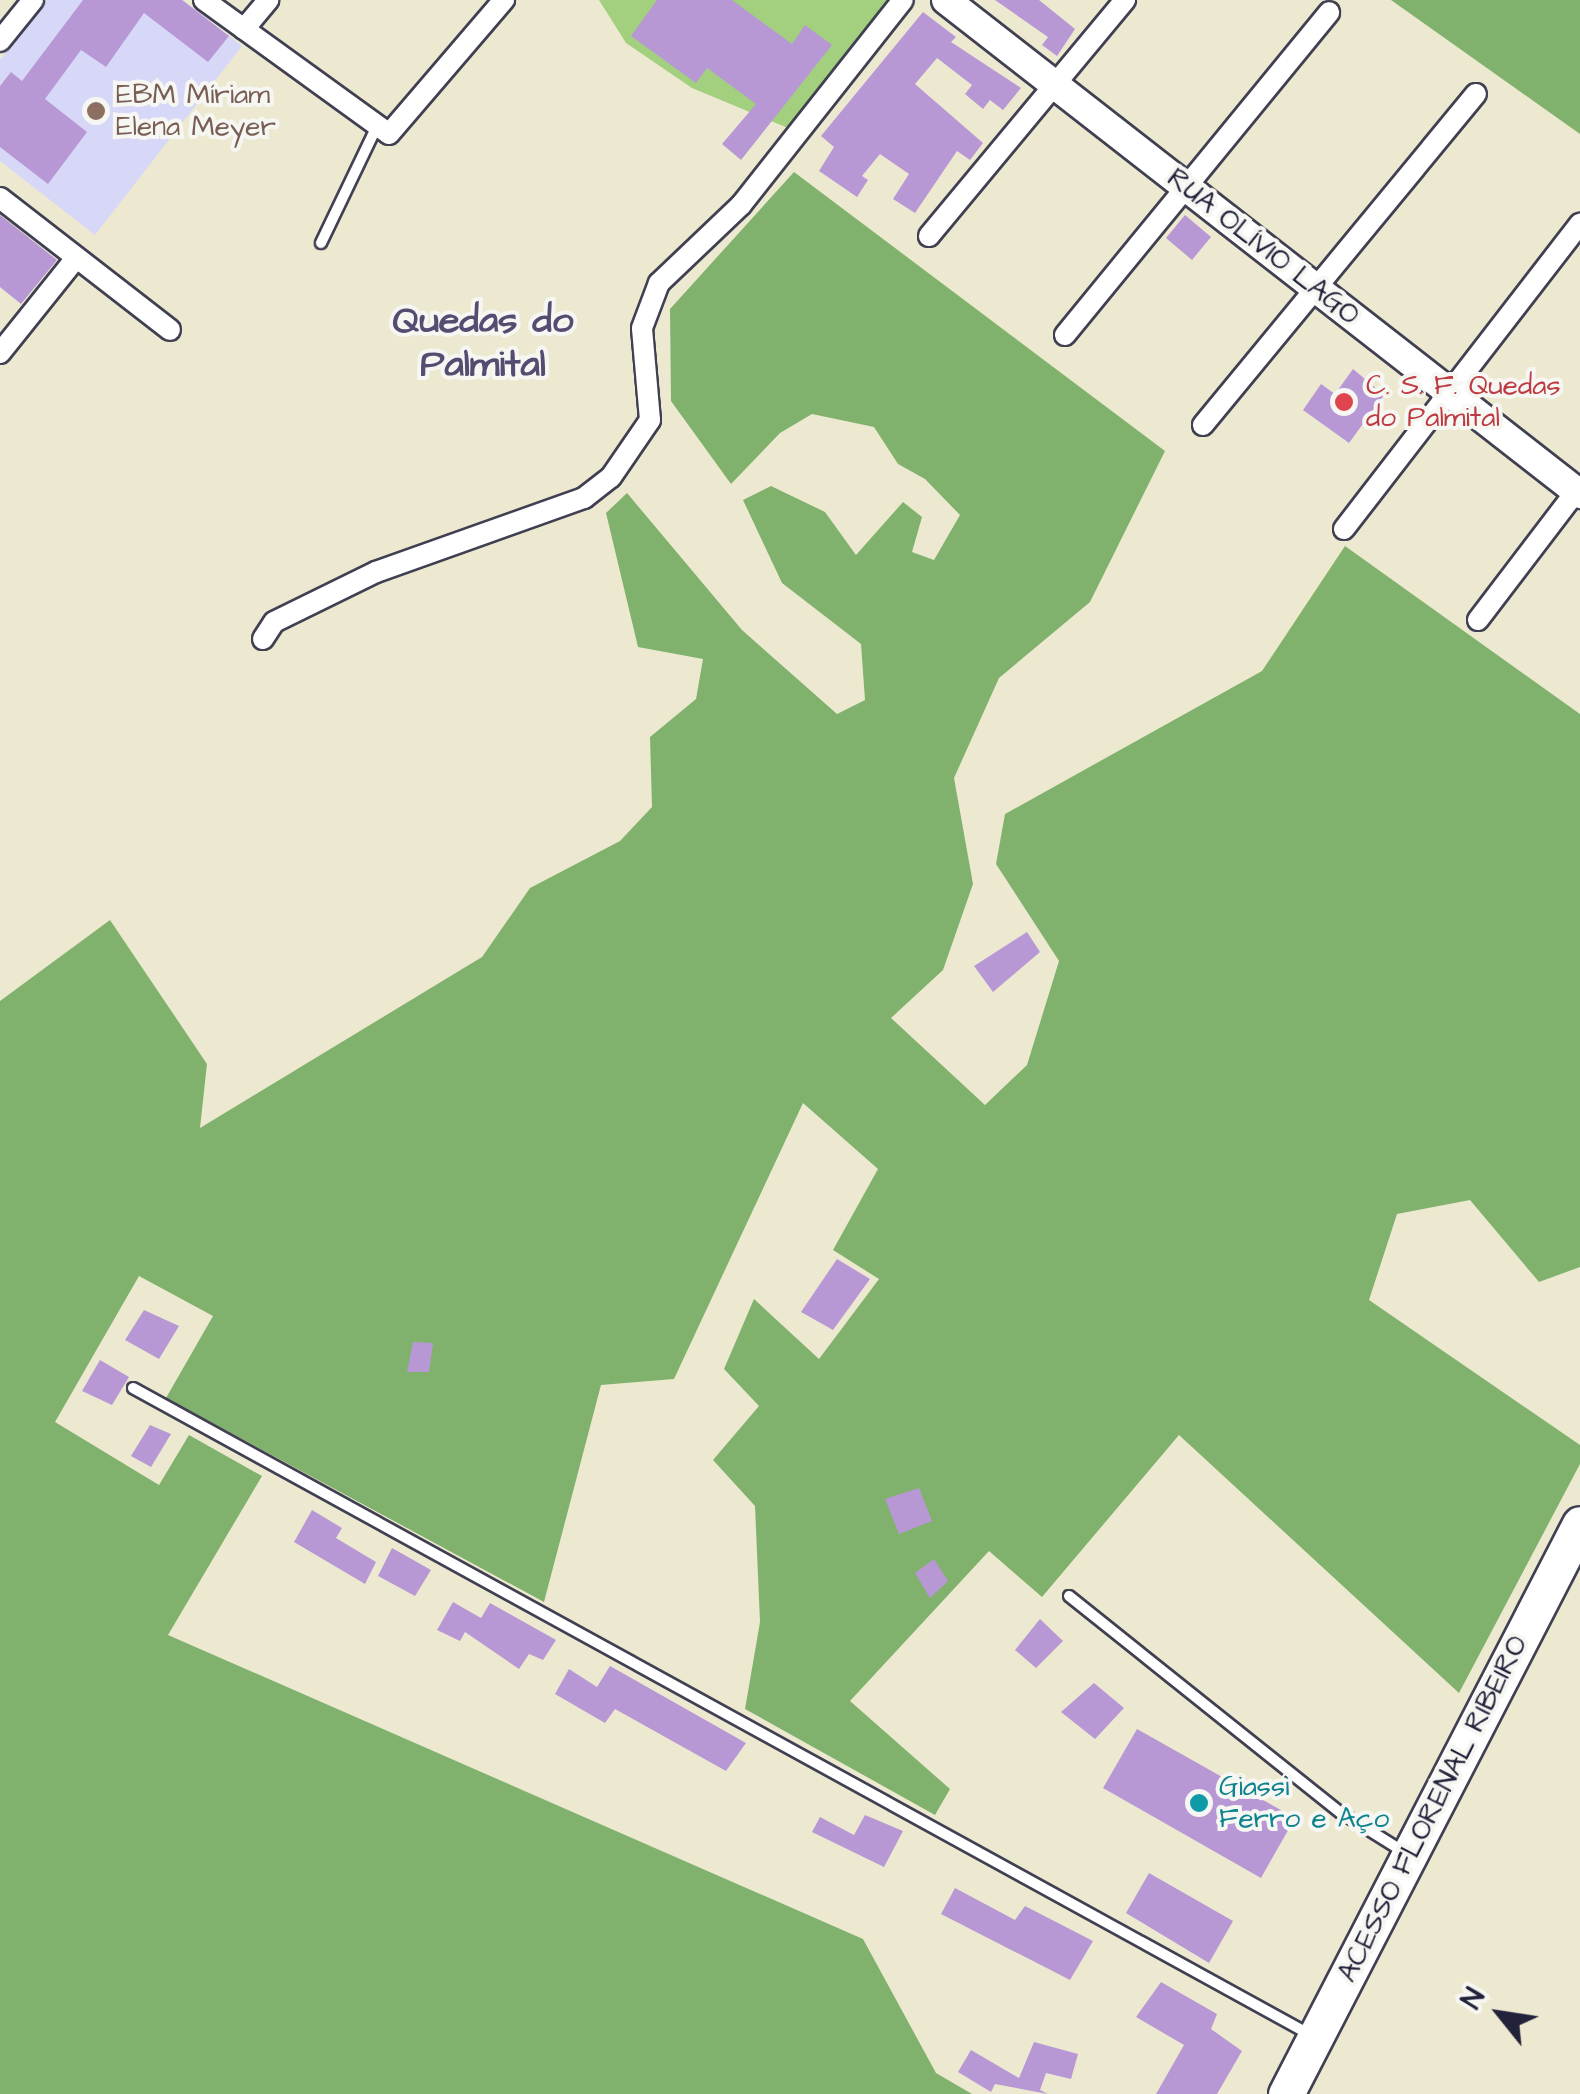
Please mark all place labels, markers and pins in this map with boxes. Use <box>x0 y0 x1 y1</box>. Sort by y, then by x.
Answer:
place label: EBM Míriam Elena Meyer <box>116 78 276 144</box>
marker: EBM Míriam Elena Meyer <box>85 100 107 122</box>
place label: C. S. F. Quedas do Palmital <box>1366 369 1561 435</box>
marker: C. S. F. Quedas do Palmital <box>1331 389 1357 415</box>
place label: Giassi Ferro e Aço <box>1219 1770 1389 1836</box>
marker: Giassi Ferro e Aço <box>1188 1792 1210 1814</box>

